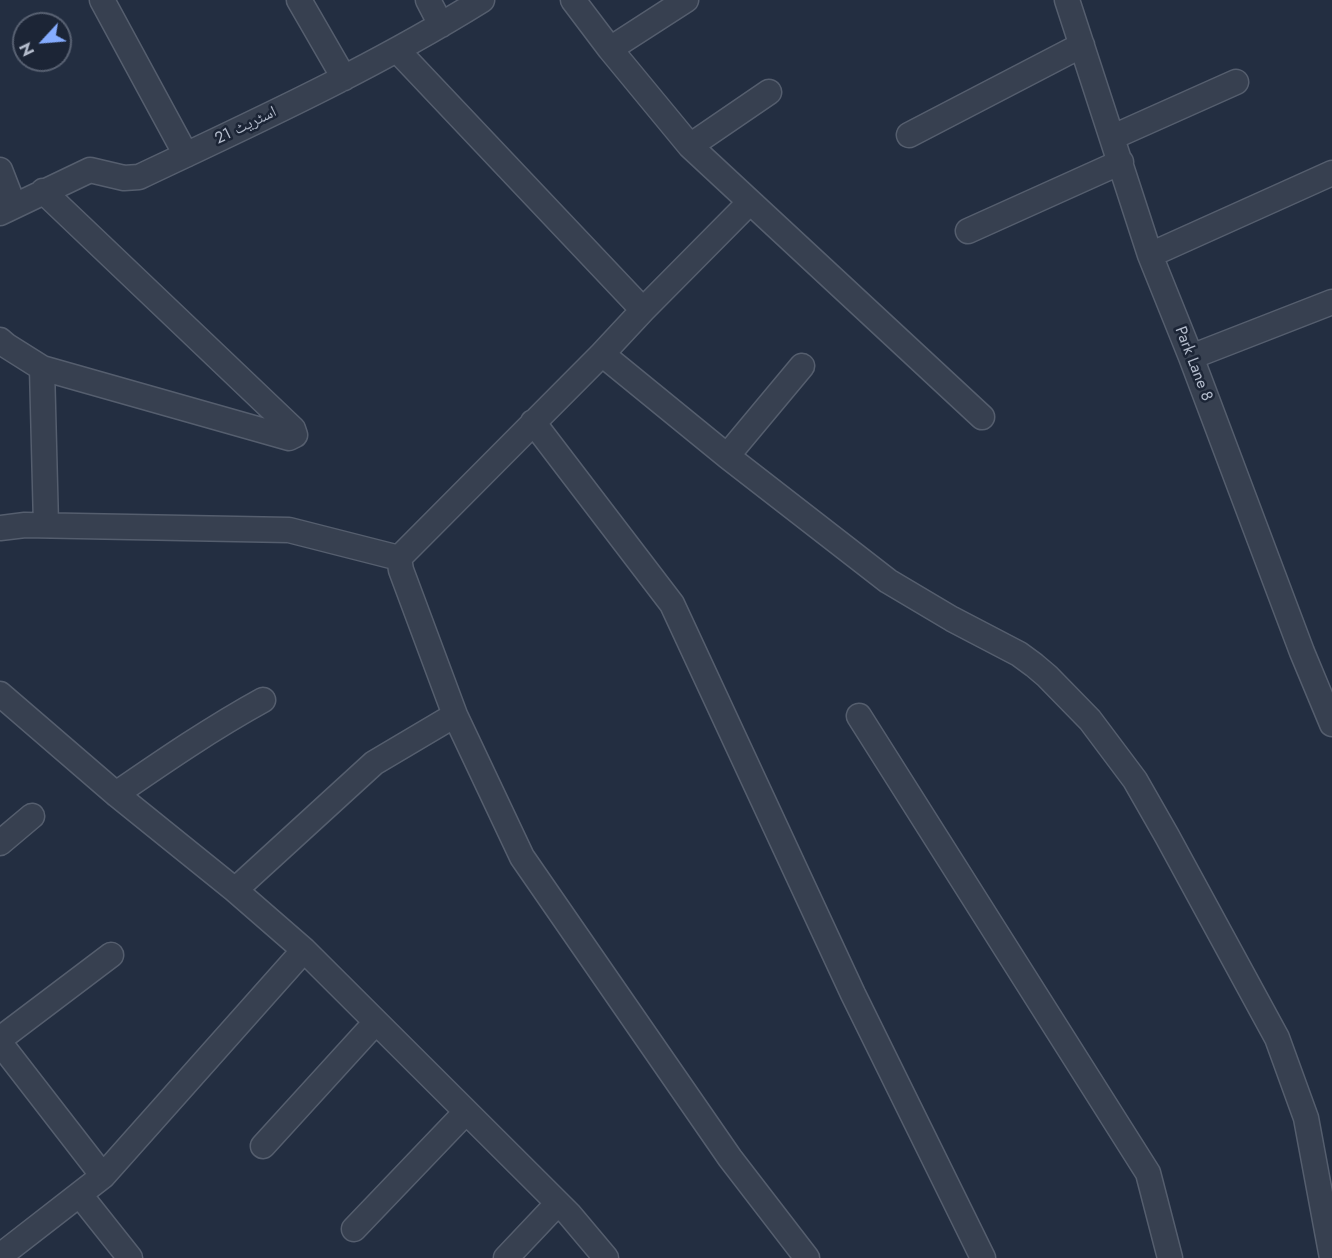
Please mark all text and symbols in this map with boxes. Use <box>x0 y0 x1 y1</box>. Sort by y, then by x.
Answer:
north arrow <box>12 12 72 72</box>
text: N <box>14 38 40 60</box>
street label: اسٹریٹ 21 <box>212 103 280 149</box>
street label: Park Lane 8 <box>1170 324 1216 404</box>

